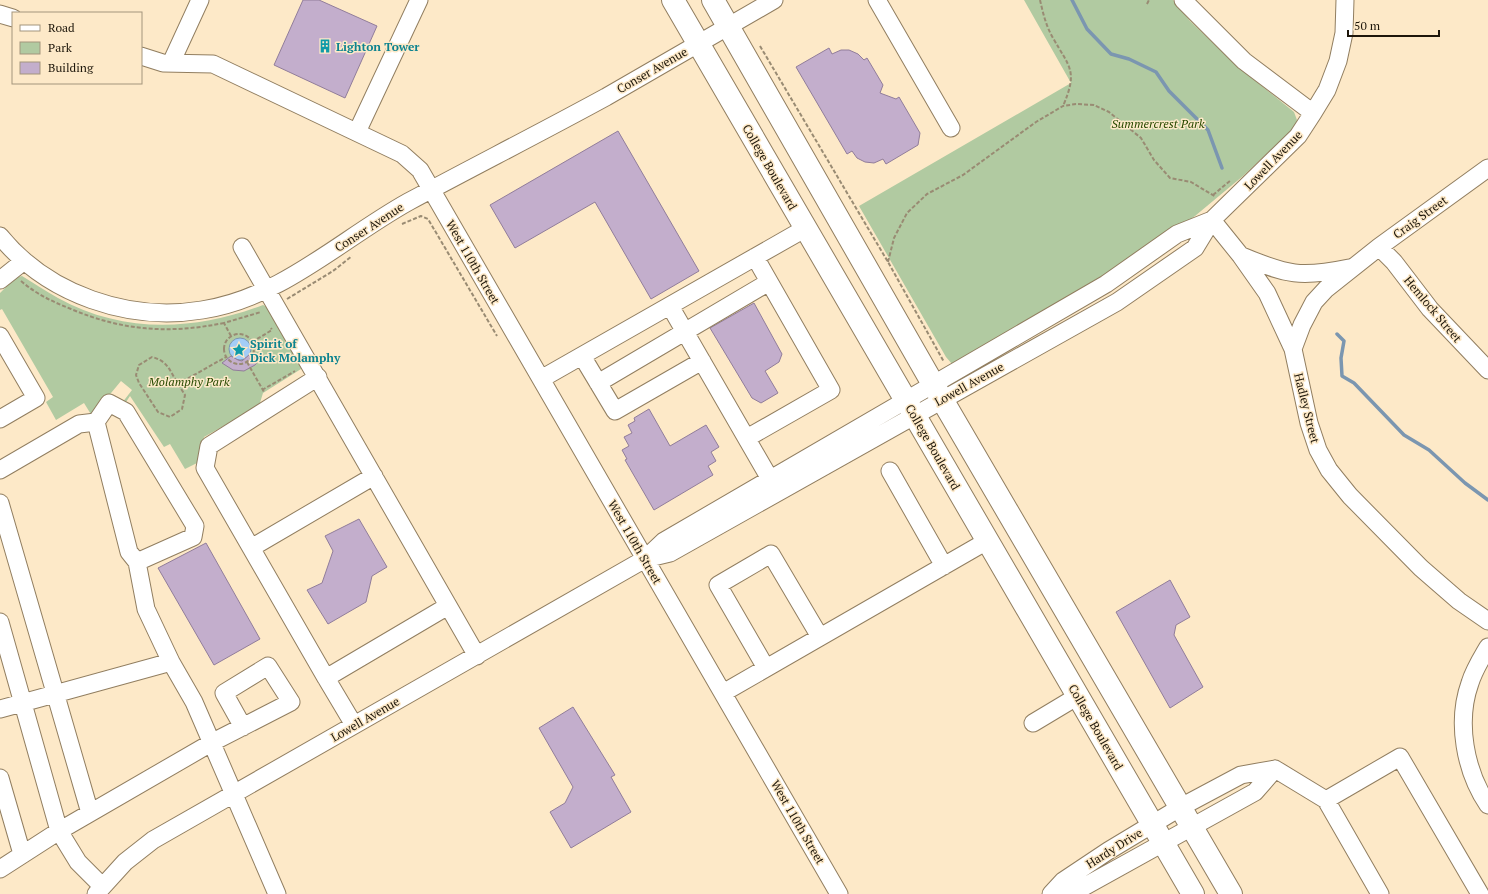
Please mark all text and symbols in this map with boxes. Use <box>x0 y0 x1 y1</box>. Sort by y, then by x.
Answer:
legend <box>12 12 142 84</box>
scale bar <box>1348 12 1439 38</box>
text: 50 m <box>1354 18 1381 33</box>
text: Road <box>48 20 75 35</box>
building icon: Lighton Tower <box>317 38 333 54</box>
place label: Lighton Tower <box>336 39 420 54</box>
text: Park <box>48 40 73 55</box>
street label: Conser Avenue <box>614 44 690 96</box>
text: Building <box>48 60 94 75</box>
park label: Summercrest Park <box>1112 116 1205 131</box>
street label: College Boulevard <box>739 122 801 213</box>
street label: Lowell Avenue <box>1241 127 1305 193</box>
street label: Craig Street <box>1390 192 1450 242</box>
street label: Conser Avenue <box>332 199 406 255</box>
street label: West 110th Street <box>443 217 503 307</box>
street label: Hemlock Street <box>1401 273 1465 346</box>
place label: Spirit of Dick Molamphy <box>250 336 341 365</box>
place icon: Spirit of Dick Molamphy <box>231 342 247 358</box>
street label: Lowell Avenue <box>932 359 1006 409</box>
street label: Hadley Street <box>1291 371 1323 445</box>
park label: Molamphy Park <box>148 374 230 389</box>
street label: College Boulevard <box>902 402 964 493</box>
street label: West 110th Street <box>605 497 665 587</box>
street label: College Boulevard <box>1065 682 1127 773</box>
street label: Lowell Avenue <box>328 693 402 745</box>
street label: West 110th Street <box>768 777 828 867</box>
street label: Hardy Drive <box>1083 825 1145 871</box>

